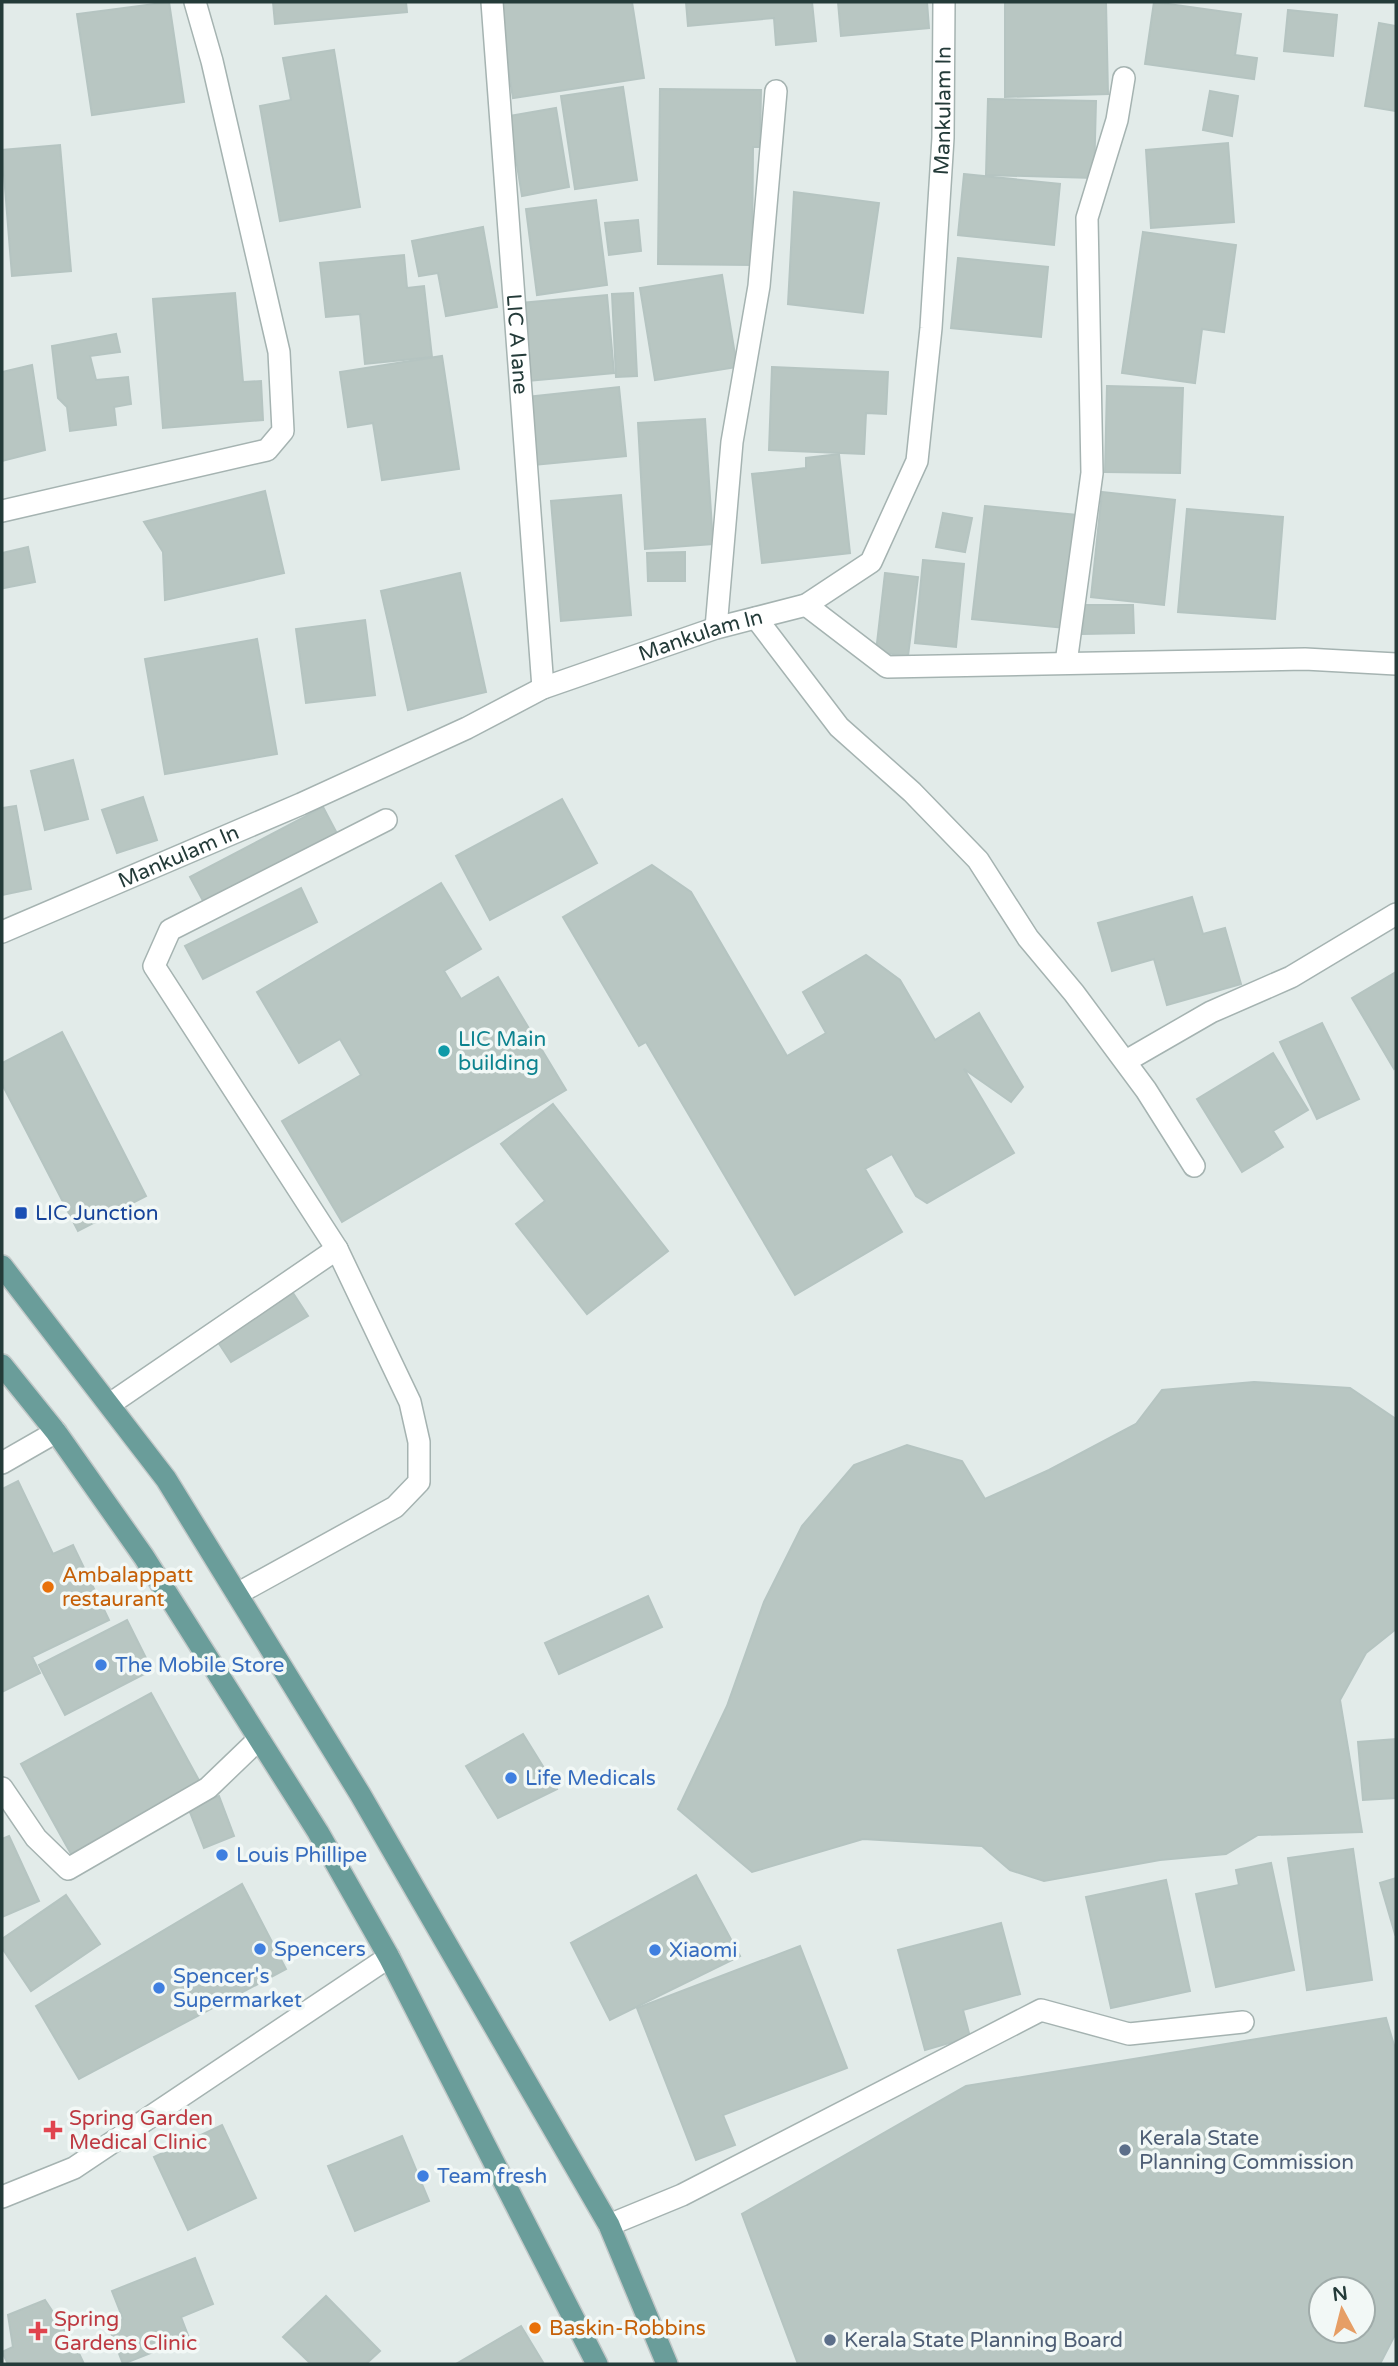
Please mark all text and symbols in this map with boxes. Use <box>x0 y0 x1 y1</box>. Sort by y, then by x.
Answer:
street label: Mankulam ln <box>929 46 957 176</box>
street label: LIC A lane <box>501 293 533 396</box>
street label: Mankulam ln <box>635 605 765 667</box>
street label: Mankulam ln <box>114 820 243 894</box>
place label: LIC Main building <box>458 1027 546 1076</box>
marker: LIC Main building <box>436 1043 452 1059</box>
place label: LIC Junction <box>35 1201 159 1226</box>
marker: LIC Junction <box>13 1205 29 1221</box>
place label: Ambalappatt restaurant <box>62 1563 193 1612</box>
marker: Ambalappatt restaurant <box>40 1579 56 1595</box>
place label: The Mobile Store <box>115 1653 284 1678</box>
marker: The Mobile Store <box>93 1657 109 1673</box>
place label: Life Medicals <box>525 1766 656 1791</box>
marker: Life Medicals <box>503 1770 519 1786</box>
place label: Louis Phillipe <box>236 1843 367 1868</box>
marker: Louis Phillipe <box>214 1847 230 1863</box>
place label: Spencers <box>274 1937 366 1962</box>
place label: Xiaomi <box>669 1938 737 1963</box>
marker: Spencers <box>252 1941 268 1957</box>
marker: Xiaomi <box>647 1942 663 1958</box>
place label: Spencer's Supermarket <box>173 1964 302 2013</box>
marker: Spencer's Supermarket <box>151 1980 167 1996</box>
place label: Spring Garden Medical Clinic <box>69 2106 213 2155</box>
marker: Spring Garden Medical Clinic <box>43 2120 63 2140</box>
place label: Kerala State Planning Commission <box>1139 2126 1354 2175</box>
marker: Kerala State Planning Commission <box>1117 2142 1133 2158</box>
place label: Team fresh <box>437 2164 547 2189</box>
marker: Team fresh <box>415 2168 431 2184</box>
north arrow <box>1307 2275 1377 2345</box>
text: N <box>1331 2282 1349 2306</box>
place label: Spring Gardens Clinic <box>54 2307 197 2356</box>
place label: Baskin-Robbins <box>549 2316 706 2341</box>
marker: Baskin-Robbins <box>527 2320 543 2336</box>
marker: Spring Gardens Clinic <box>28 2321 48 2341</box>
place label: Kerala State Planning Board <box>844 2328 1123 2353</box>
marker: Kerala State Planning Board <box>822 2332 838 2348</box>

